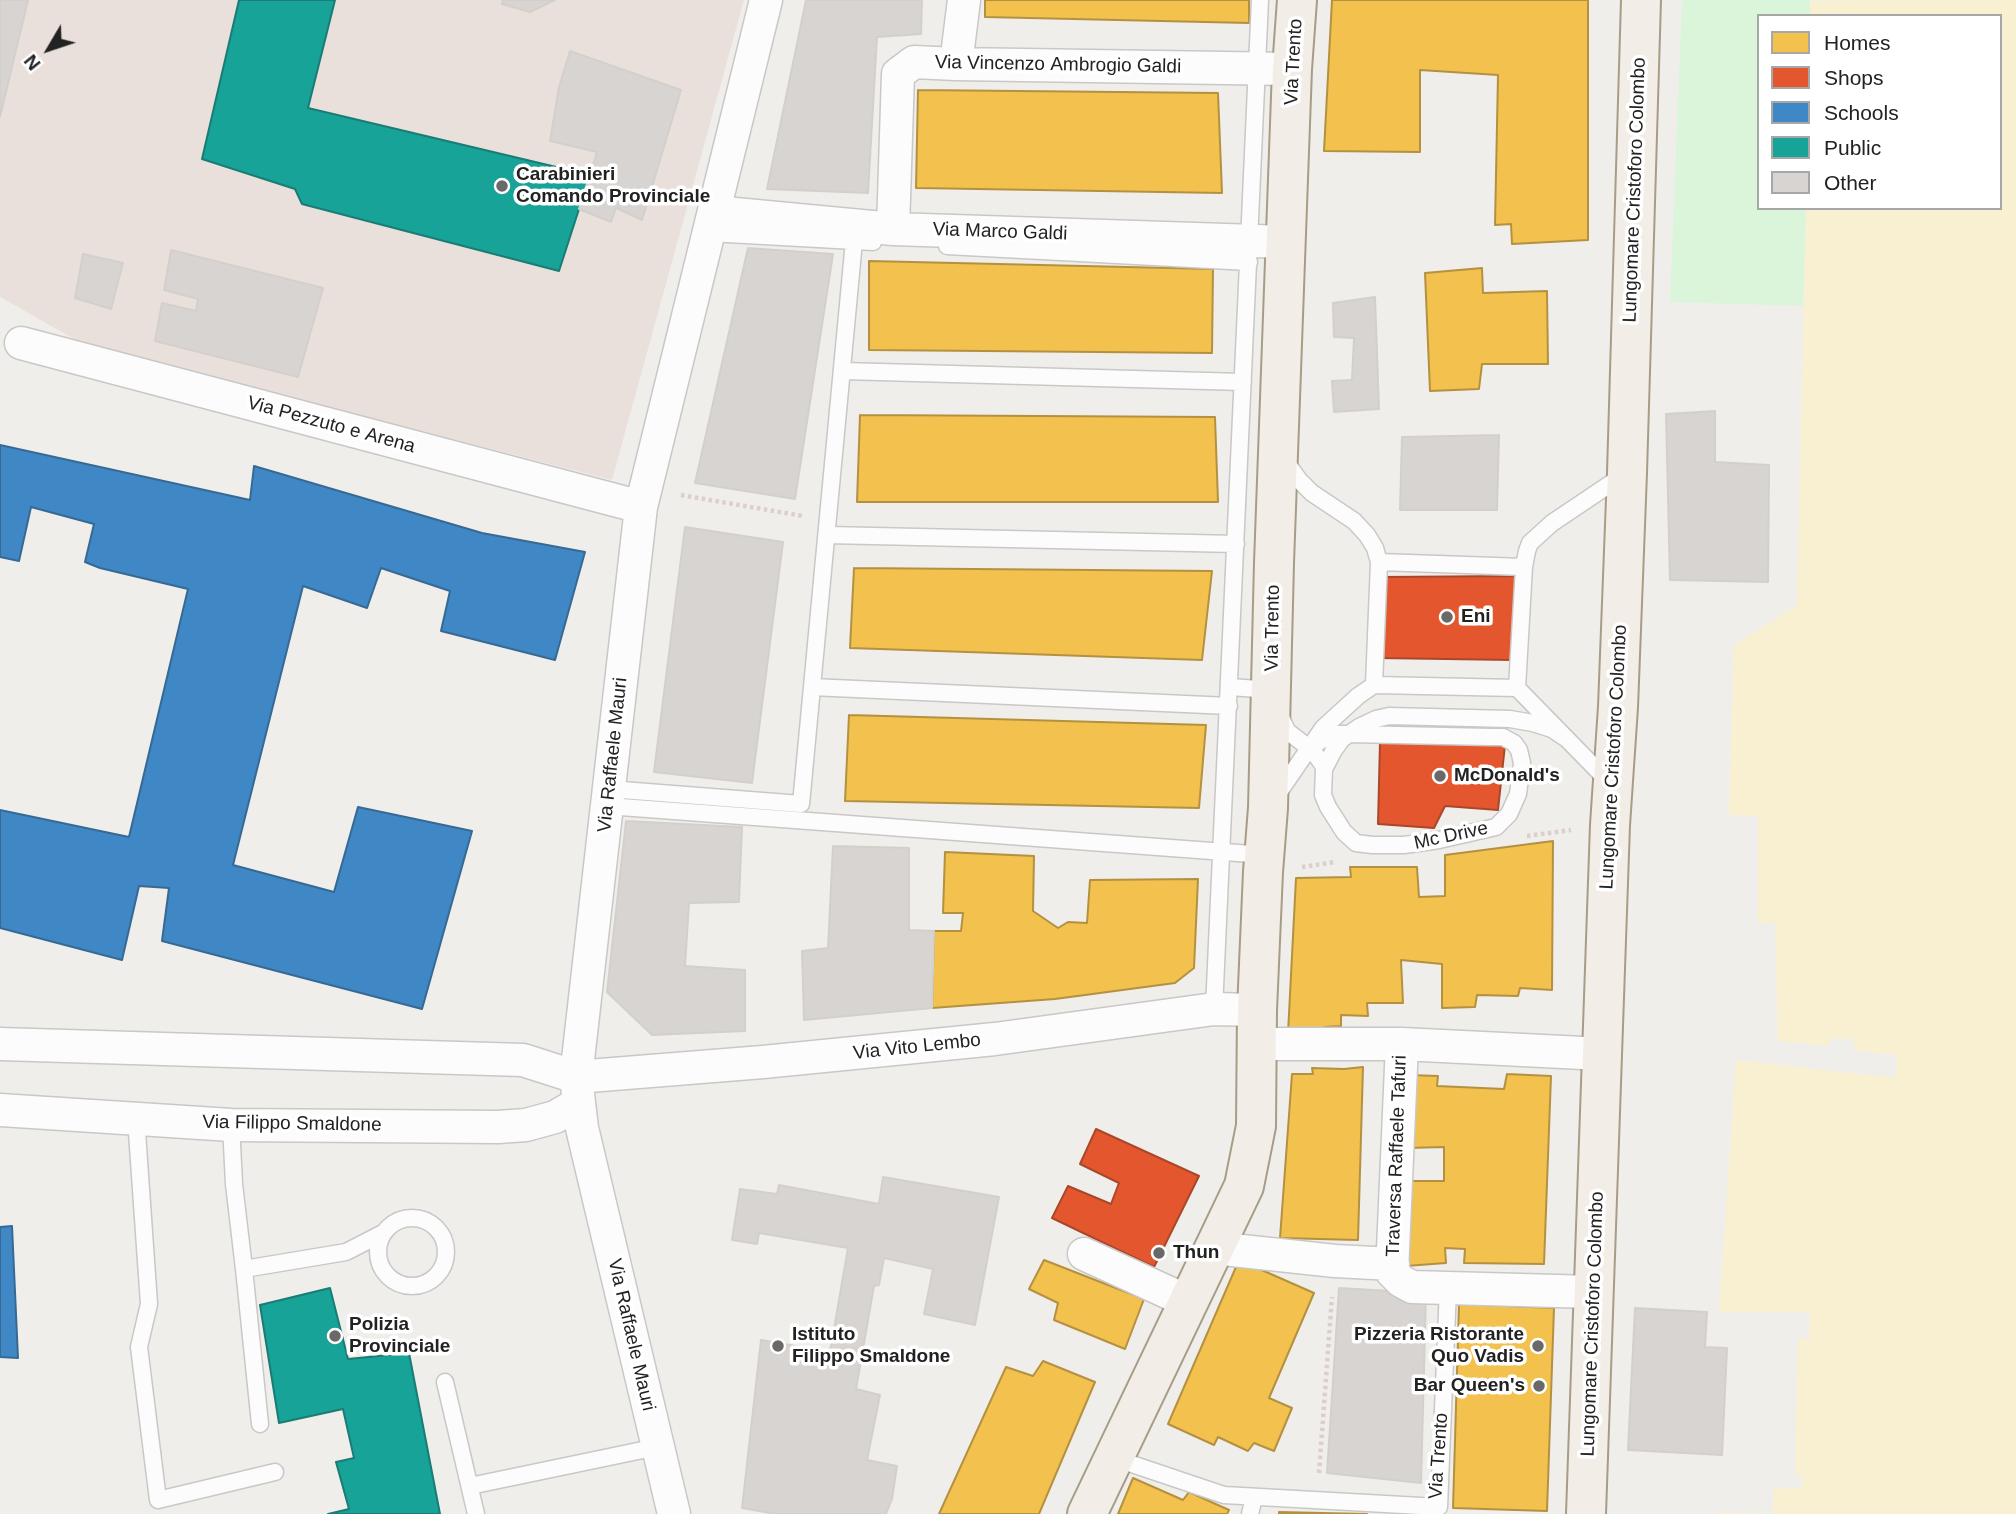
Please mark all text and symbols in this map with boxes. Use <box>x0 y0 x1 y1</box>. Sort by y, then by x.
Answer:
north arrow <box>14 14 84 84</box>
legend <box>1757 14 2002 210</box>
street label: Via Trento <box>1280 18 1308 106</box>
text: Homes <box>1824 31 1891 54</box>
text: N <box>20 51 45 74</box>
street label: Via Vincenzo Ambrogio Galdi <box>935 51 1181 79</box>
street label: Lungomare Cristoforo Colombo <box>1619 57 1651 323</box>
text: Shops <box>1824 66 1884 89</box>
text: Schools <box>1824 101 1899 124</box>
text: Public <box>1824 136 1881 159</box>
place label: Carabinieri Comando Provinciale <box>516 164 710 208</box>
text: Other <box>1824 171 1877 194</box>
marker: Carabinieri Comando Provinciale <box>494 178 510 194</box>
street label: Via Marco Galdi <box>932 218 1068 246</box>
street label: Via Pezzuto e Arena <box>245 392 417 458</box>
street label: Via Trento <box>1261 585 1285 671</box>
place label: Eni <box>1461 606 1491 628</box>
marker: Eni <box>1439 609 1455 625</box>
street label: Lungomare Cristoforo Colombo <box>1596 624 1632 890</box>
street label: Via Raffaele Mauri <box>594 676 632 834</box>
place label: McDonald's <box>1454 765 1560 787</box>
marker: McDonald's <box>1432 768 1448 784</box>
street label: Mc Drive <box>1412 817 1490 855</box>
street label: Via Vito Lembo <box>852 1029 982 1065</box>
street label: Traversa Raffaele Tafuri <box>1382 1055 1412 1257</box>
street label: Via Filippo Smaldone <box>202 1111 382 1137</box>
street label: Lungomare Cristoforo Colombo <box>1577 1191 1609 1457</box>
place label: Thun <box>1173 1242 1219 1264</box>
marker: Thun <box>1151 1245 1167 1261</box>
street label: Via Raffaele Mauri <box>602 1257 660 1413</box>
place label: Polizia Provinciale <box>349 1314 450 1358</box>
place label: Istituto Filippo Smaldone <box>792 1324 950 1368</box>
place label: Pizzeria Ristorante Quo Vadis <box>1354 1324 1524 1368</box>
marker: Polizia Provinciale <box>327 1328 343 1344</box>
marker: Istituto Filippo Smaldone <box>770 1338 786 1354</box>
marker: Pizzeria Ristorante Quo Vadis <box>1530 1338 1546 1354</box>
place label: Bar Queen's <box>1414 1375 1525 1397</box>
marker: Bar Queen's <box>1531 1378 1547 1394</box>
street label: Via Trento <box>1425 1412 1453 1500</box>

